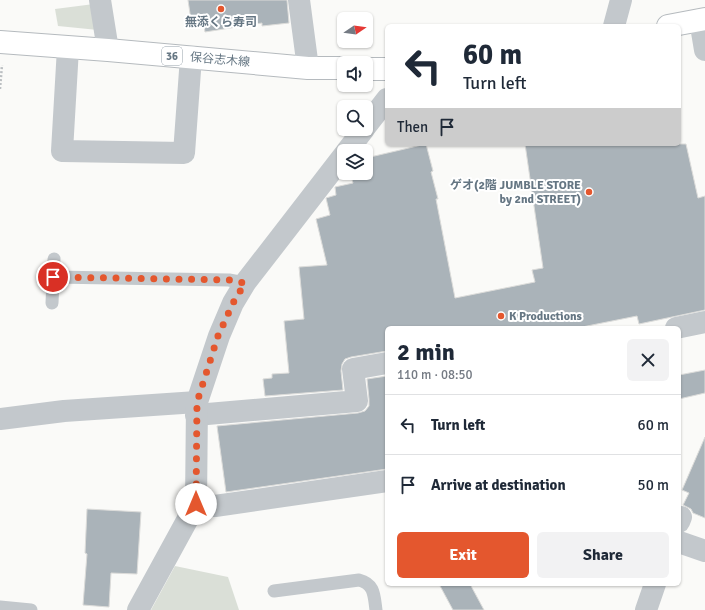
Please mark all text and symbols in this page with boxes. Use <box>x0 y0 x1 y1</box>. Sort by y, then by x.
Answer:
marker: 無添くら寿司 <box>216 4 226 14</box>
north arrow <box>337 12 373 48</box>
map controls <box>337 12 373 180</box>
place label: 無添くら寿司 <box>185 15 257 30</box>
text: 60 m <box>463 38 522 72</box>
icon: left <box>397 40 449 92</box>
road number: 36 <box>162 47 182 65</box>
street label: 保谷志木線 <box>189 50 251 70</box>
button: sound <box>337 56 373 92</box>
text: Turn left <box>463 72 526 94</box>
button: search <box>337 100 373 136</box>
icon: arrive <box>436 116 458 138</box>
text: Then <box>397 118 428 136</box>
button: layers <box>337 144 373 180</box>
place label: ゲオ(2階 JUMBLE STORE by 2nd STREET) <box>450 178 581 207</box>
marker: ゲオ(2階 JUMBLE STORE by 2nd STREET) <box>584 187 594 197</box>
pin <box>36 260 70 294</box>
icon: arrive <box>42 266 64 288</box>
place label: K Productions <box>509 309 582 324</box>
marker: K Productions <box>496 311 506 321</box>
text: 2 min <box>397 337 455 367</box>
button: close <box>627 339 669 381</box>
text: 110 m · 08:50 <box>397 367 473 383</box>
icon: left <box>397 414 419 436</box>
text: Turn left <box>431 416 485 434</box>
text: 60 m <box>638 416 669 434</box>
icon: arrive <box>397 474 419 496</box>
text: Arrive at destination <box>431 476 566 494</box>
text: 50 m <box>638 476 669 494</box>
position arrow <box>175 483 217 525</box>
button: Exit <box>397 532 529 578</box>
button: Share <box>537 532 669 578</box>

